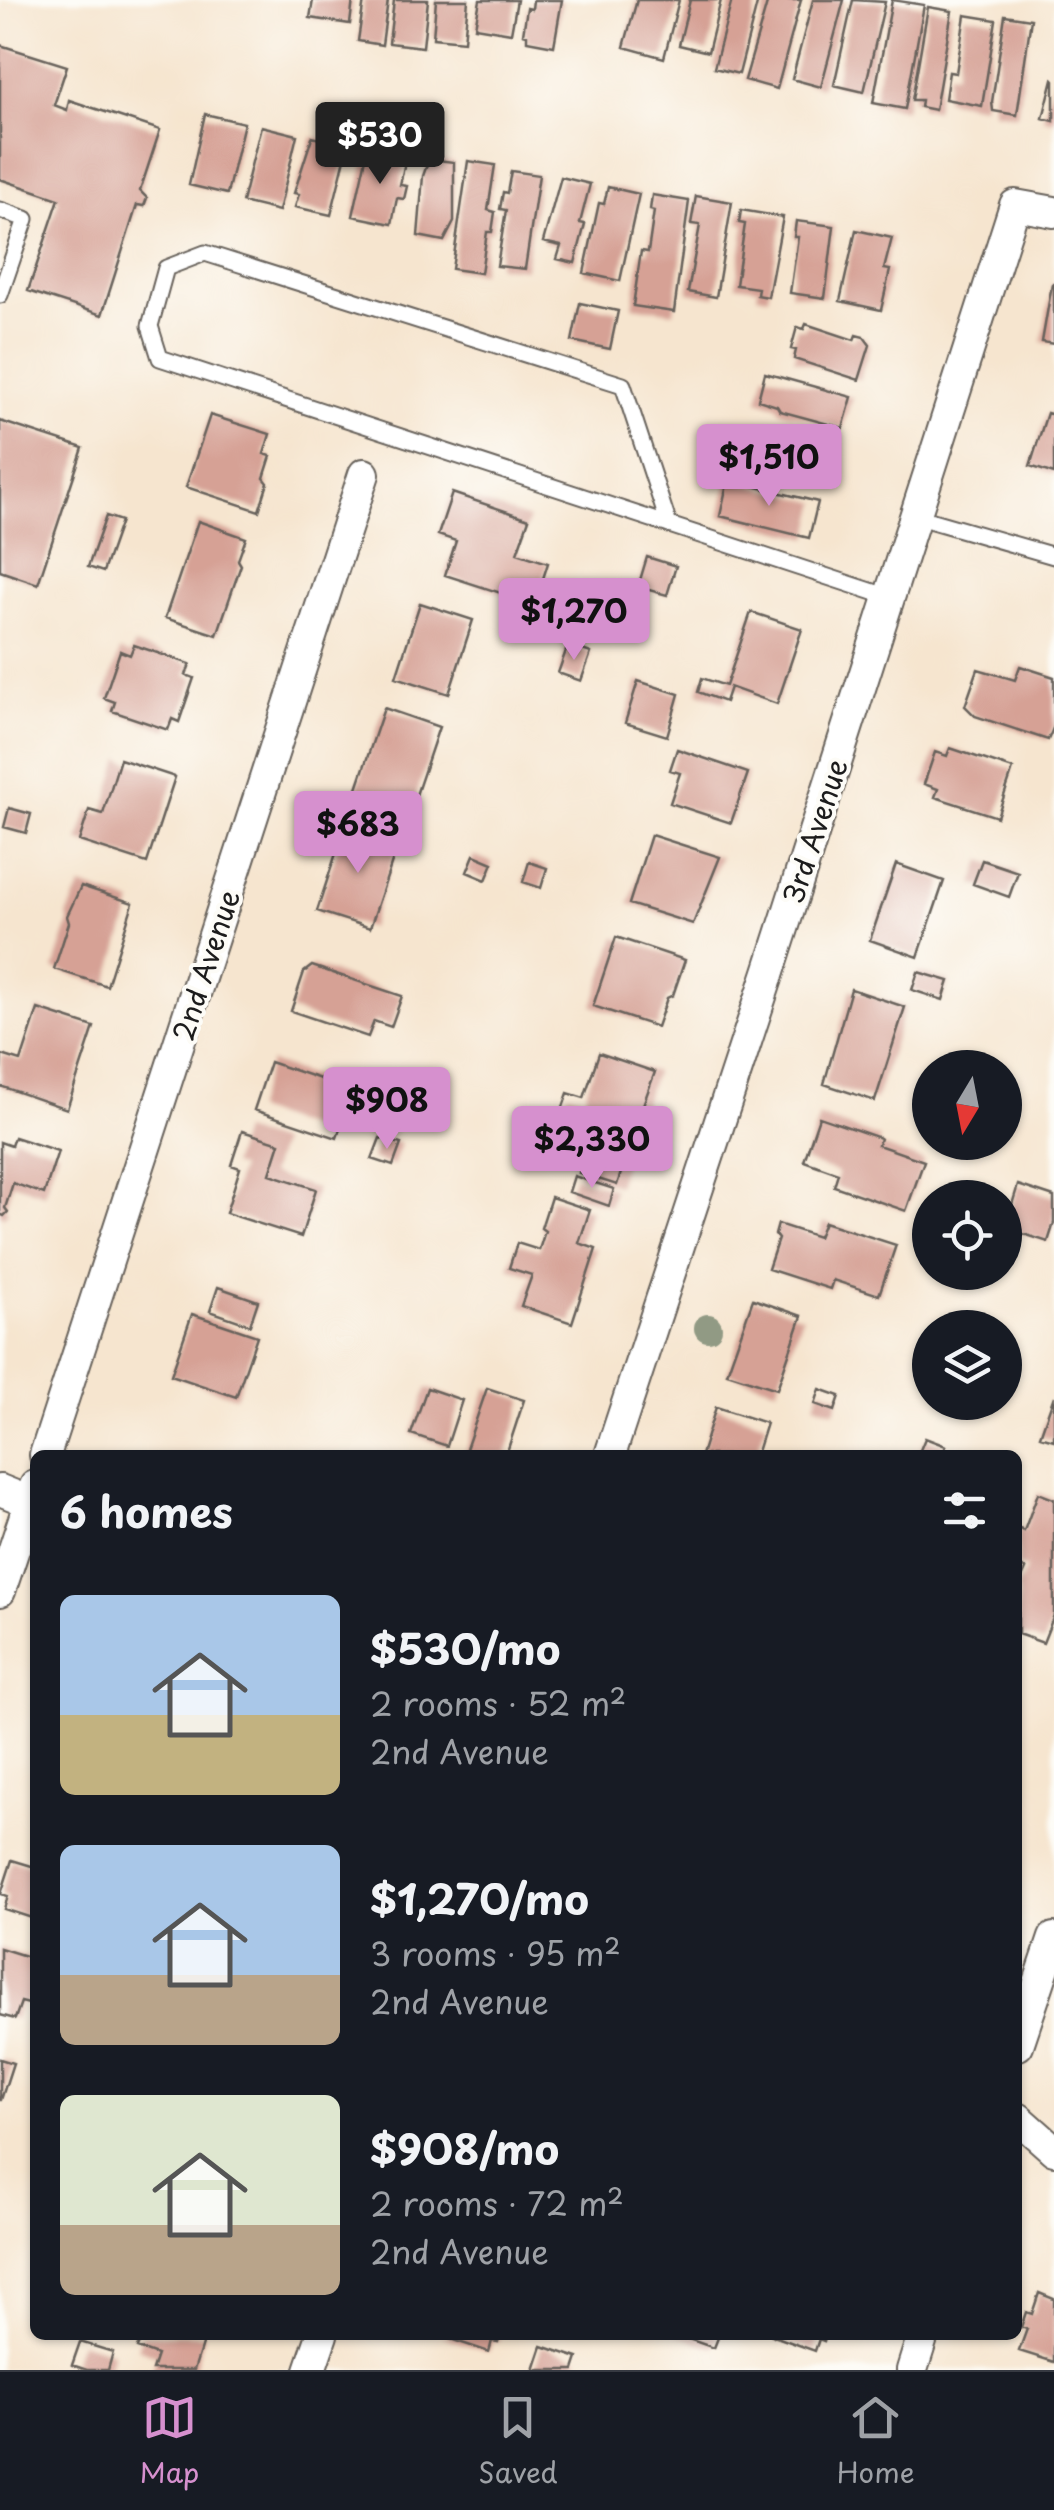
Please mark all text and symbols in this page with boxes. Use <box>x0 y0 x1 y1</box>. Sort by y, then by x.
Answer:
pin: $530 <box>321 102 439 187</box>
text: $530 <box>337 110 423 158</box>
pin: $1,510 <box>688 424 850 509</box>
text: $1,510 <box>719 432 819 480</box>
pin: $1,270 <box>493 578 655 663</box>
text: $1,270 <box>521 586 627 634</box>
street label: 3rd Avenue <box>770 753 858 909</box>
pin: $683 <box>299 791 417 876</box>
text: $683 <box>316 799 400 847</box>
street label: 2nd Avenue <box>160 884 250 1046</box>
north arrow <box>912 1050 1022 1160</box>
map controls <box>912 1050 1022 1420</box>
pin: $908 <box>328 1067 446 1152</box>
text: $908 <box>345 1075 429 1123</box>
pin: $2,330 <box>511 1106 673 1191</box>
text: $2,330 <box>534 1114 650 1162</box>
button: locate <box>912 1180 1022 1290</box>
button: layers <box>912 1310 1022 1420</box>
text: 6 homes <box>60 1479 233 1542</box>
icon: filters <box>937 1483 992 1538</box>
text: $530/mo <box>370 1616 561 1679</box>
icon: home <box>140 1635 260 1755</box>
text: 2 rooms · 52 m² <box>370 1679 626 1727</box>
text: 2nd Avenue <box>370 1727 549 1775</box>
text: $1,270/mo <box>370 1866 589 1929</box>
icon: home <box>140 1885 260 2005</box>
text: 3 rooms · 95 m² <box>370 1929 621 1977</box>
text: 2nd Avenue <box>370 1977 549 2025</box>
text: $908/mo <box>370 2116 559 2179</box>
icon: home <box>140 2135 260 2255</box>
text: 2 rooms · 72 m² <box>370 2179 624 2227</box>
text: 2nd Avenue <box>370 2227 549 2275</box>
tab: Map <box>139 2390 199 2493</box>
tab: Saved <box>478 2390 558 2493</box>
tab: Home <box>837 2390 915 2493</box>

